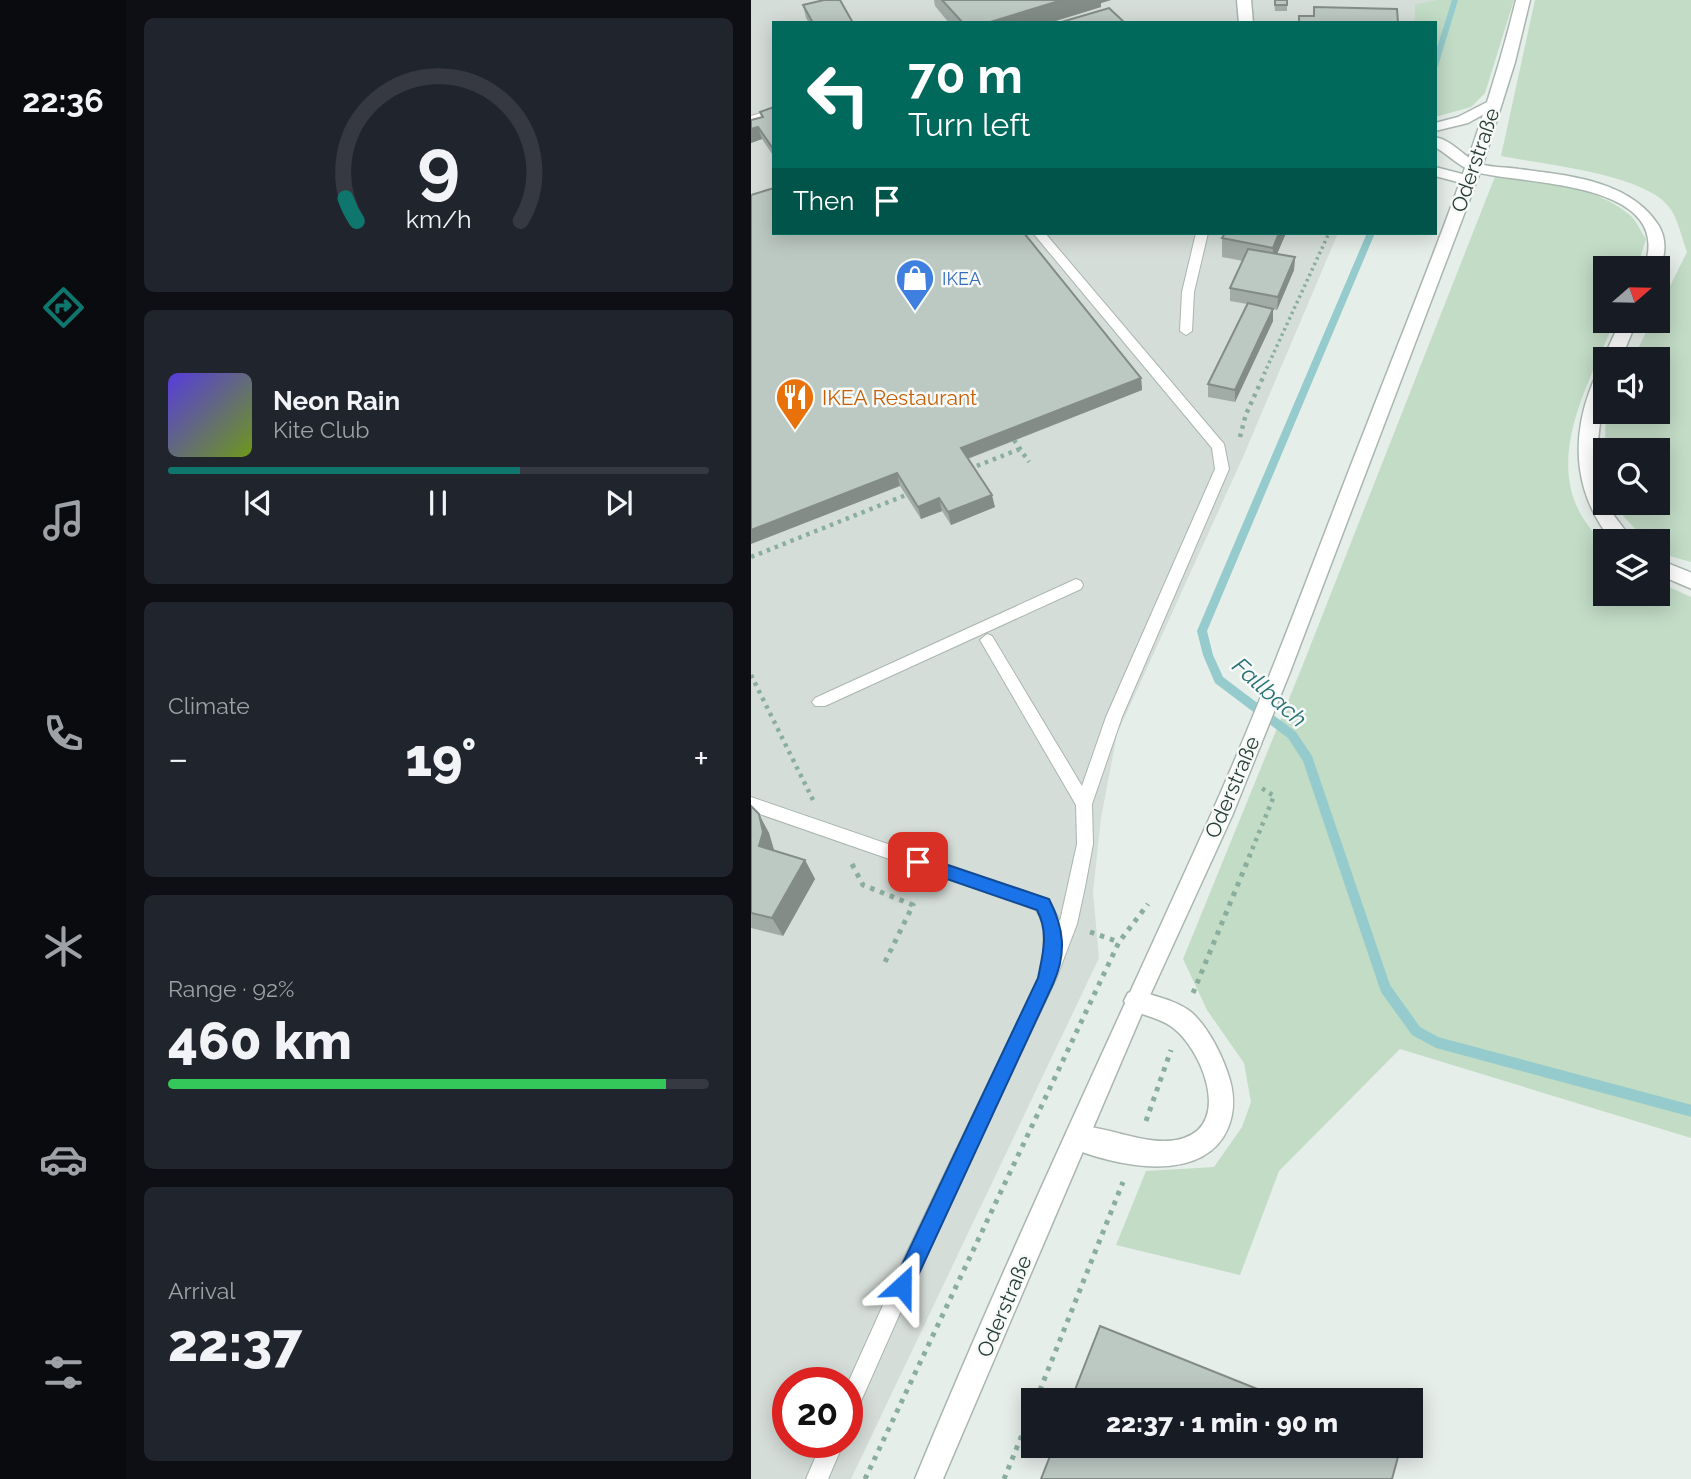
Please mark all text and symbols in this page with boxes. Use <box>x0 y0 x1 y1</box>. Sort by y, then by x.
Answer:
text: 70 m <box>908 47 1023 104</box>
icon: left <box>793 49 884 140</box>
text: 22:36 <box>22 82 104 119</box>
street label: Oderstraße <box>1446 105 1504 215</box>
text: Turn left <box>908 106 1030 143</box>
text: 9 <box>417 123 460 208</box>
icon: arrive <box>868 182 906 220</box>
text: Then <box>793 186 854 216</box>
text: km/h <box>406 204 471 234</box>
north arrow <box>1593 256 1670 332</box>
map controls <box>1593 256 1670 606</box>
shop icon: IKEA <box>894 257 936 312</box>
place label: IKEA <box>942 268 981 289</box>
icon: directions <box>39 283 88 332</box>
button: sound <box>1593 347 1670 424</box>
restaurant icon: IKEA Restaurant <box>774 376 816 431</box>
place label: IKEA Restaurant <box>822 385 977 410</box>
text: Neon Rain <box>273 386 400 416</box>
text: Kite Club <box>273 416 370 443</box>
button: search <box>1593 438 1670 515</box>
icon: previous <box>239 484 277 522</box>
icon: pause <box>419 484 457 522</box>
icon: next <box>600 484 638 522</box>
icon: music <box>39 496 88 545</box>
button: layers <box>1593 529 1670 606</box>
water label: Fallbach <box>1227 652 1313 732</box>
text: Climate <box>168 692 250 719</box>
icon: phone <box>39 709 88 758</box>
text: 19° <box>405 727 477 788</box>
street label: Oderstraße <box>1199 732 1265 842</box>
text: − <box>168 736 188 781</box>
text: + <box>693 736 709 781</box>
pin <box>888 832 948 892</box>
icon: arrive <box>899 843 937 881</box>
icon: climate <box>39 922 88 971</box>
text: Range · 92% <box>168 975 294 1002</box>
text: 460 km <box>168 1010 352 1071</box>
icon: car <box>39 1135 88 1184</box>
position arrow <box>865 1249 939 1323</box>
street label: Oderstraße <box>971 1251 1037 1361</box>
text: Arrival <box>168 1277 235 1304</box>
text: 22:37 <box>168 1312 302 1373</box>
icon: filters <box>39 1348 88 1397</box>
speed limit sign: 20 <box>772 1367 863 1458</box>
text: 22:37 · 1 min · 90 m <box>1106 1408 1338 1438</box>

